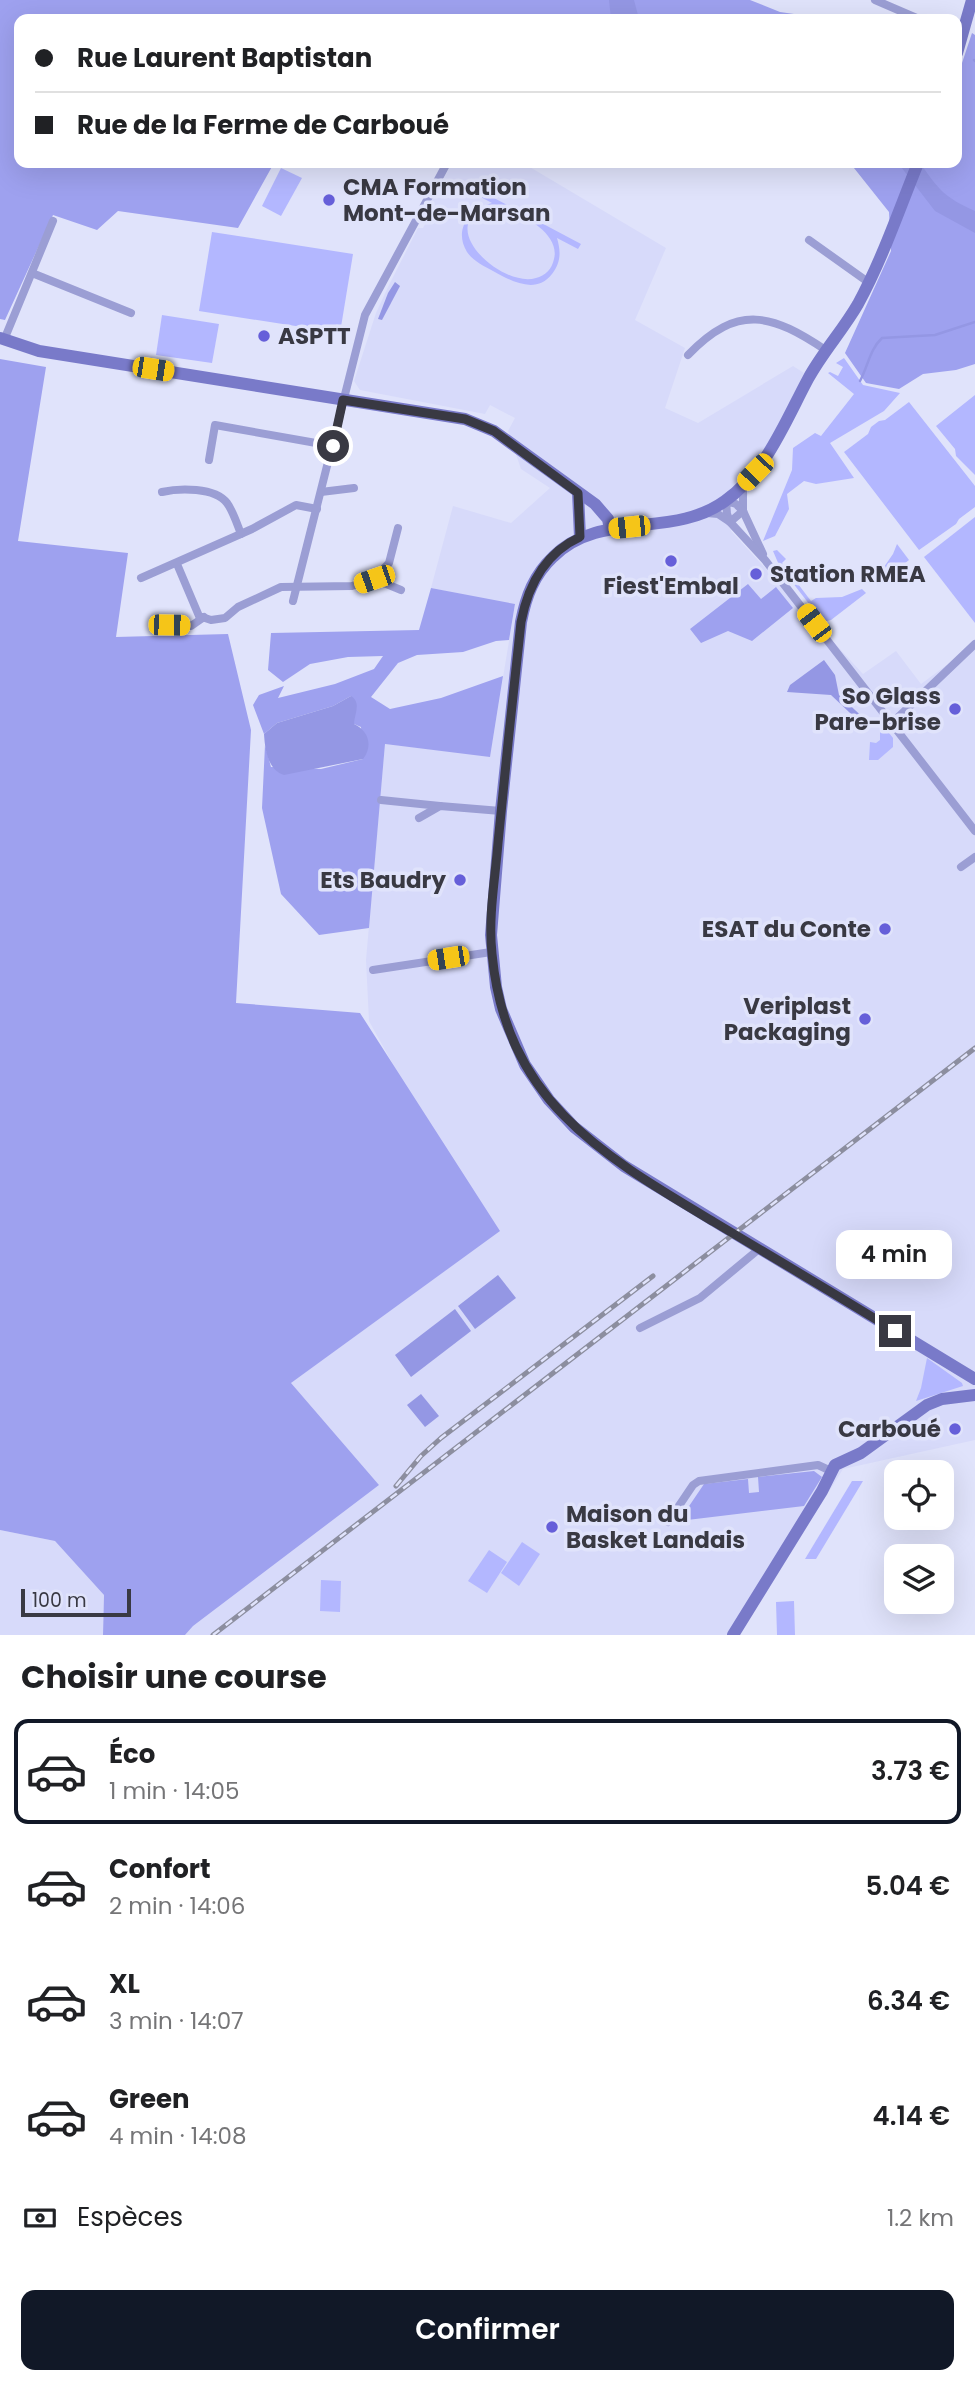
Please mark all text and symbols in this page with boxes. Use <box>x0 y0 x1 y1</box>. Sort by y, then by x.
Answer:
text: Rue Laurent Baptistan <box>77 40 372 76</box>
text: Rue de la Ferme de Carboué <box>77 107 449 143</box>
place label: CMA Formation Mont-de-Marsan <box>343 171 551 229</box>
marker: CMA Formation Mont-de-Marsan <box>321 192 337 208</box>
place label: ASPTT <box>278 320 351 352</box>
marker: ASPTT <box>256 328 272 344</box>
car <box>131 355 176 383</box>
route start <box>317 430 349 462</box>
car <box>733 450 778 494</box>
car <box>608 514 651 540</box>
marker: Fiest'Embal <box>663 553 679 569</box>
place label: Station RMEA <box>770 558 926 590</box>
car <box>351 562 398 596</box>
marker: Station RMEA <box>748 566 764 582</box>
place label: Fiest'Embal <box>603 570 739 602</box>
car <box>793 600 836 646</box>
car <box>148 614 191 636</box>
place label: So Glass Pare-brise <box>814 680 941 738</box>
marker: So Glass Pare-brise <box>947 701 963 717</box>
place label: Ets Baudry <box>320 864 446 896</box>
marker: Ets Baudry <box>452 872 468 888</box>
place label: ESAT du Conte <box>702 913 871 945</box>
marker: ESAT du Conte <box>877 921 893 937</box>
car <box>426 944 471 972</box>
place label: Veriplast Packaging <box>724 990 851 1048</box>
marker: Veriplast Packaging <box>857 1011 873 1027</box>
callout: 4 min <box>837 1230 953 1278</box>
text: 4 min <box>861 1238 927 1270</box>
route end <box>879 1315 911 1347</box>
place label: Carboué <box>838 1413 941 1445</box>
marker: Carboué <box>947 1421 963 1437</box>
map controls <box>884 1460 954 1614</box>
button: locate <box>884 1460 954 1530</box>
place label: Maison du Basket Landais <box>566 1498 745 1556</box>
marker: Maison du Basket Landais <box>544 1519 560 1535</box>
button: layers <box>884 1544 954 1614</box>
scale bar <box>21 1586 131 1618</box>
text: 100 m <box>32 1587 87 1614</box>
text: Choisir une course <box>21 1654 327 1699</box>
text: Éco <box>109 1736 155 1772</box>
icon: car <box>25 1740 88 1803</box>
text: 3.73 € <box>871 1753 950 1789</box>
text: 1 min · 14:05 <box>109 1775 239 1807</box>
text: Confort <box>109 1851 211 1887</box>
icon: car <box>25 1855 88 1918</box>
text: 5.04 € <box>866 1868 950 1904</box>
text: 2 min · 14:06 <box>109 1890 245 1922</box>
text: XL <box>109 1966 140 2002</box>
icon: car <box>25 1970 88 2033</box>
text: 6.34 € <box>867 1983 950 2019</box>
text: 3 min · 14:07 <box>109 2005 244 2037</box>
text: Green <box>109 2081 190 2117</box>
icon: car <box>25 2085 88 2148</box>
text: 4.14 € <box>872 2098 950 2134</box>
text: 4 min · 14:08 <box>109 2120 247 2152</box>
icon: cash <box>21 2199 59 2237</box>
text: Espèces <box>77 2199 183 2235</box>
text: 1.2 km <box>887 2202 954 2234</box>
button: Confirmer <box>21 2290 954 2370</box>

